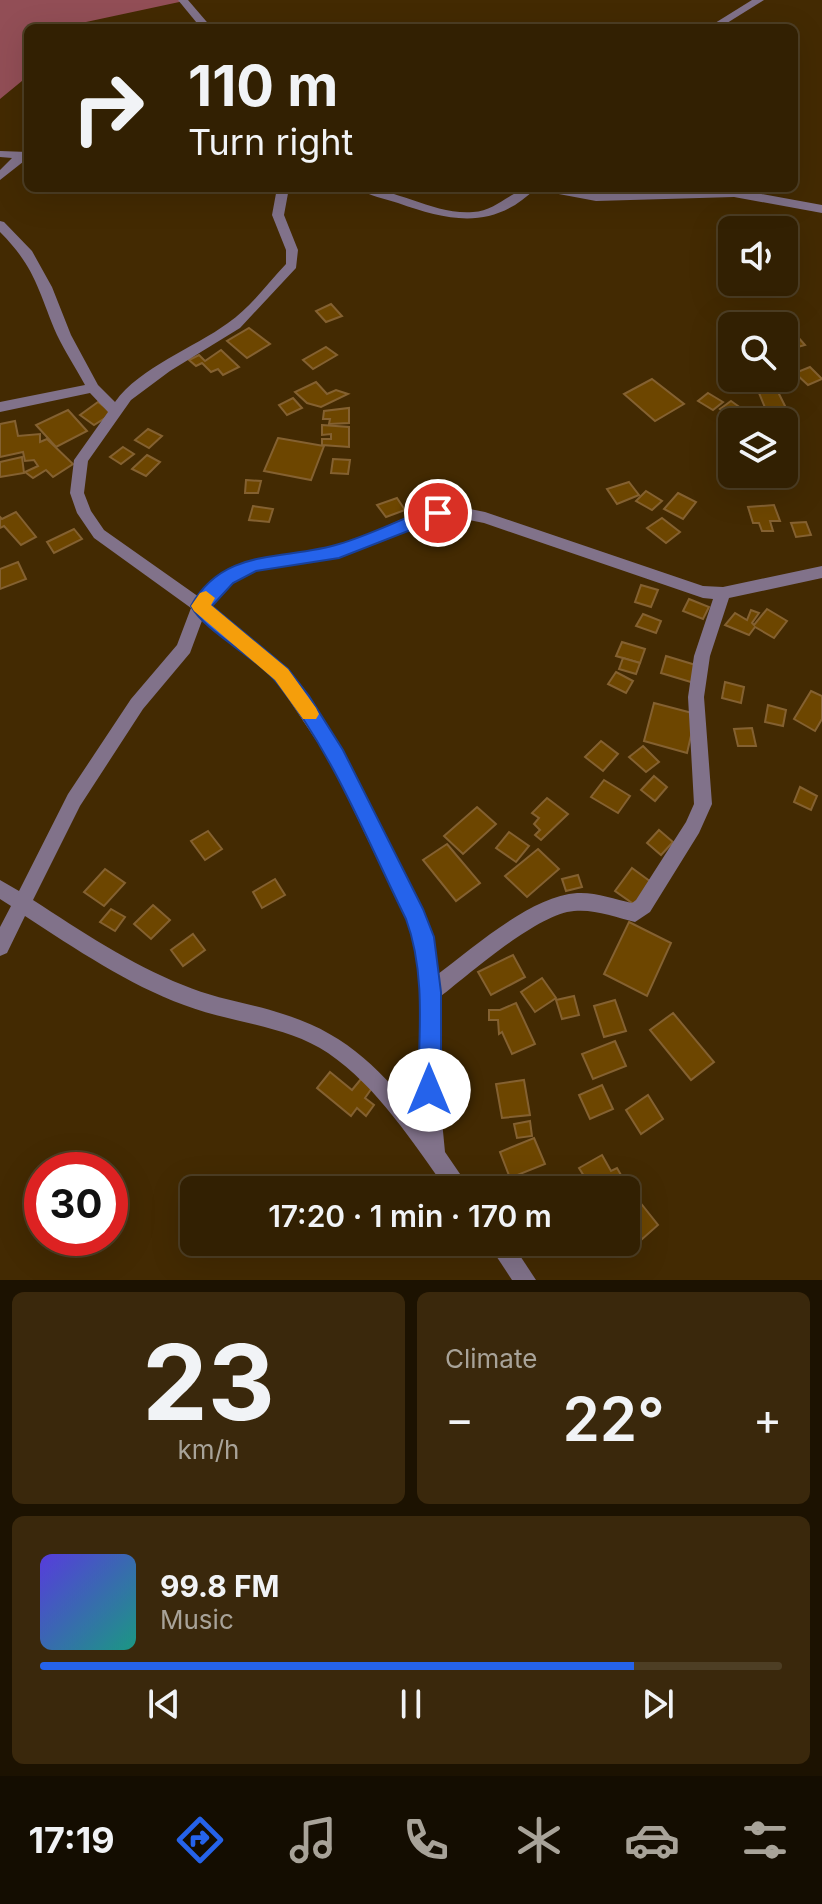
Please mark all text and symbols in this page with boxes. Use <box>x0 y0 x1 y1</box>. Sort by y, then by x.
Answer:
text: 110 m <box>188 52 338 120</box>
icon: right <box>56 56 160 160</box>
text: Turn right <box>188 120 353 164</box>
map controls <box>718 216 798 488</box>
button: sound <box>718 216 798 296</box>
button: search <box>718 312 798 392</box>
button: layers <box>718 408 798 488</box>
pin <box>404 479 472 547</box>
icon: arrive <box>416 491 460 535</box>
position arrow <box>387 1048 471 1132</box>
speed limit sign: 30 <box>24 1152 128 1256</box>
text: 17:20 · 1 min · 170 m <box>268 1198 552 1234</box>
text: 23 <box>142 1319 275 1445</box>
text: Climate <box>445 1343 537 1374</box>
text: 22° <box>562 1383 665 1455</box>
text: − <box>445 1392 474 1446</box>
text: + <box>753 1392 782 1446</box>
text: km/h <box>178 1434 239 1465</box>
text: 99.8 FM <box>160 1568 279 1604</box>
text: Music <box>160 1604 234 1635</box>
icon: previous <box>142 1682 186 1726</box>
icon: pause <box>389 1682 433 1726</box>
icon: next <box>636 1682 680 1726</box>
icon: directions <box>172 1812 228 1868</box>
icon: music <box>285 1812 341 1868</box>
icon: phone <box>398 1812 454 1868</box>
icon: climate <box>511 1812 567 1868</box>
icon: car <box>624 1812 680 1868</box>
icon: filters <box>737 1812 793 1868</box>
text: 17:19 <box>29 1818 115 1862</box>

